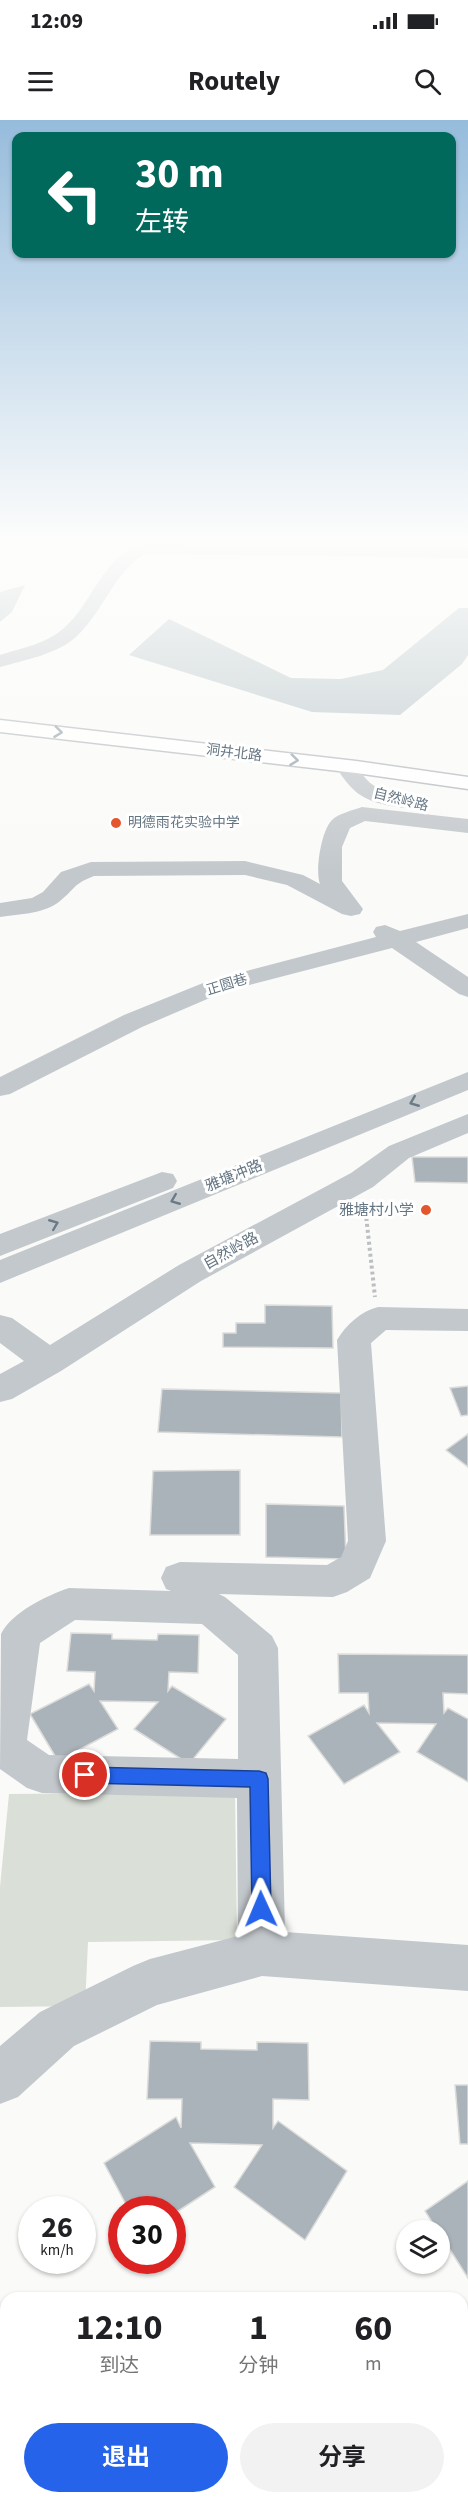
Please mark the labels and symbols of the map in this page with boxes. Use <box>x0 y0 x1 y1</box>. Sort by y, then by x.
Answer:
one-way arrow <box>54 726 63 738</box>
street label: 洞井北路 <box>205 740 263 766</box>
one-way arrow <box>289 753 298 765</box>
street label: 自然岭路 <box>371 784 431 816</box>
place label: 明德雨花实验中学 <box>128 813 240 833</box>
marker: 明德雨花实验中学 <box>109 816 123 830</box>
street label: 正圆巷 <box>204 969 250 1001</box>
one-way arrow <box>409 1095 420 1107</box>
street label: 雅塘冲路 <box>202 1155 266 1197</box>
one-way arrow <box>171 1193 182 1205</box>
place label: 雅塘村小学 <box>339 1200 414 1221</box>
marker: 雅塘村小学 <box>419 1203 433 1217</box>
one-way arrow <box>49 1219 59 1232</box>
street label: 自然岭路 <box>200 1227 262 1275</box>
pin <box>59 1749 110 1800</box>
position arrow <box>229 1877 293 1941</box>
speed limit sign: 30 <box>108 2196 186 2274</box>

